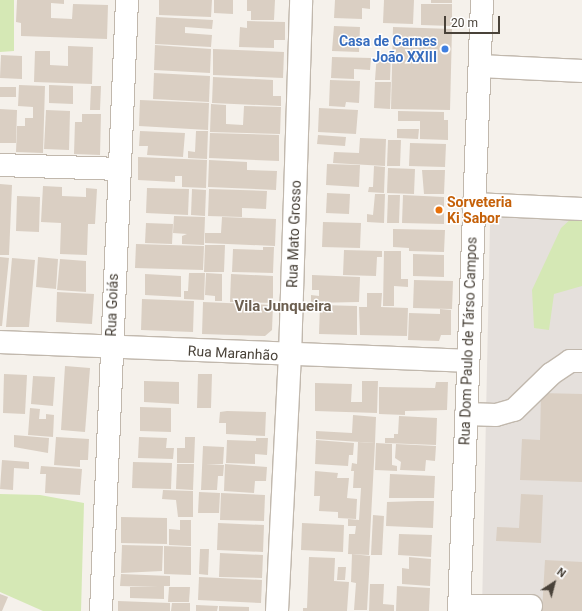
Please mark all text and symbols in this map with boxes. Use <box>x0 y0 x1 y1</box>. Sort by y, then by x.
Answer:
scale bar <box>446 8 502 34</box>
text: 20 m <box>451 16 478 30</box>
place label: Casa de Carnes João XXIII <box>339 33 437 66</box>
marker: Casa de Carnes João XXIII <box>440 44 450 54</box>
street label: Rua Mato Grosso <box>284 180 304 288</box>
place label: Sorveteria Ki Sabor <box>447 194 512 226</box>
marker: Sorveteria Ki Sabor <box>434 205 444 215</box>
street label: Rua Dom Paulo de Társo Campos <box>456 236 480 446</box>
street label: Rua Goiás <box>103 273 121 337</box>
district label: Vila Junqueira <box>235 298 331 316</box>
street label: Rua Maranhão <box>187 342 279 364</box>
north arrow <box>534 563 574 603</box>
text: N <box>554 565 568 580</box>

